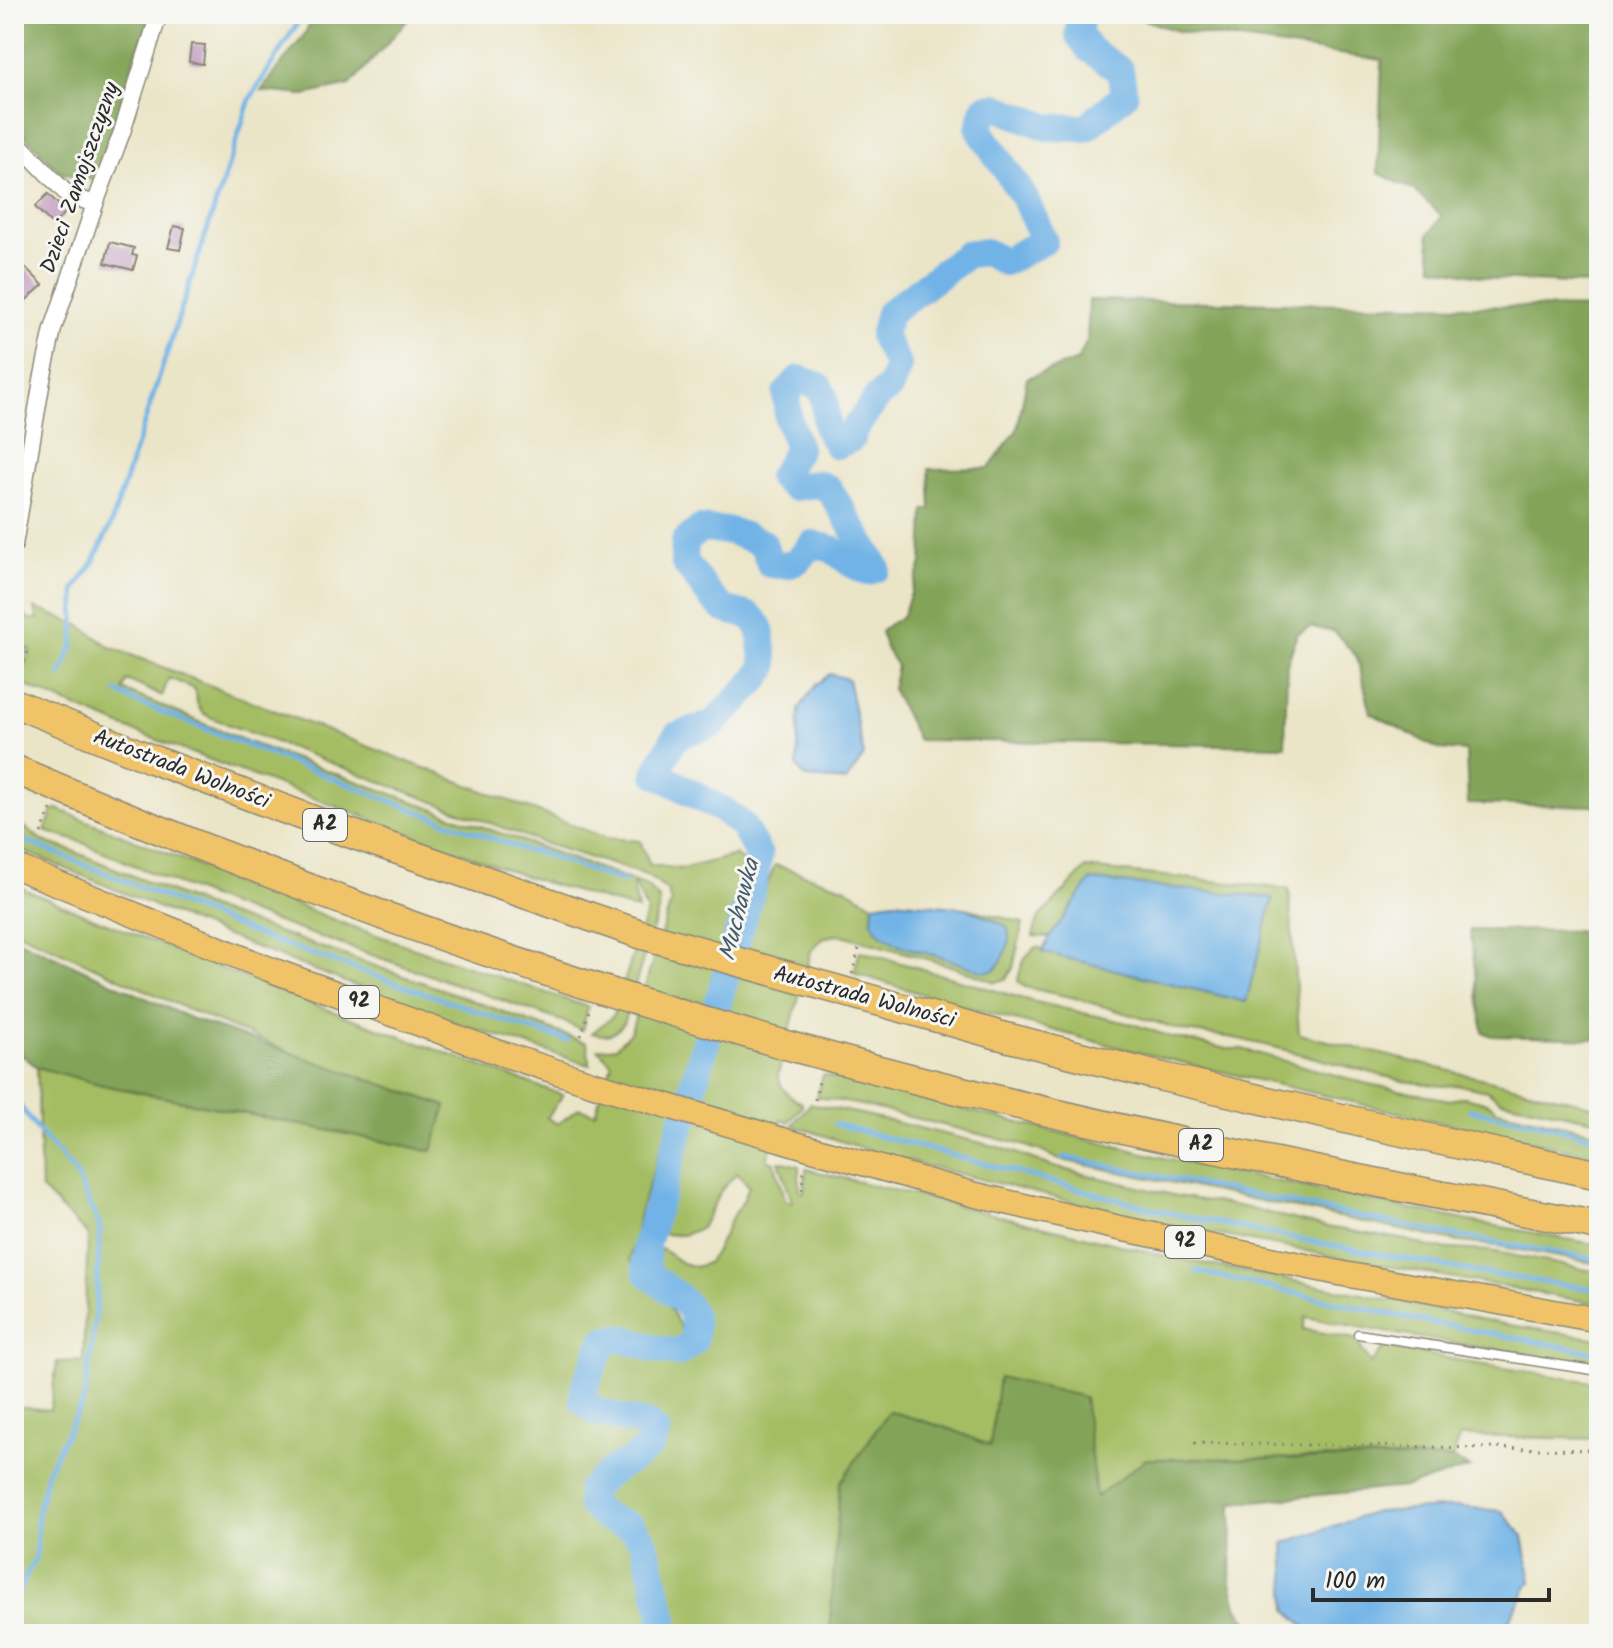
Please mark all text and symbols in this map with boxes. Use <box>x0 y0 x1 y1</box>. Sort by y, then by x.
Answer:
street label: Dzieci Zamojszczyzny <box>32 77 130 278</box>
street label: Autostrada Wolności <box>88 720 275 820</box>
road number: A2 <box>303 809 347 841</box>
water label: Muchawka <box>709 853 772 965</box>
street label: Autostrada Wolności <box>769 957 959 1039</box>
road number: 92 <box>339 986 379 1018</box>
road number: A2 <box>1179 1129 1223 1161</box>
road number: 92 <box>1165 1226 1205 1258</box>
scale bar <box>1313 1552 1549 1602</box>
text: 100 m <box>1325 1562 1385 1601</box>

